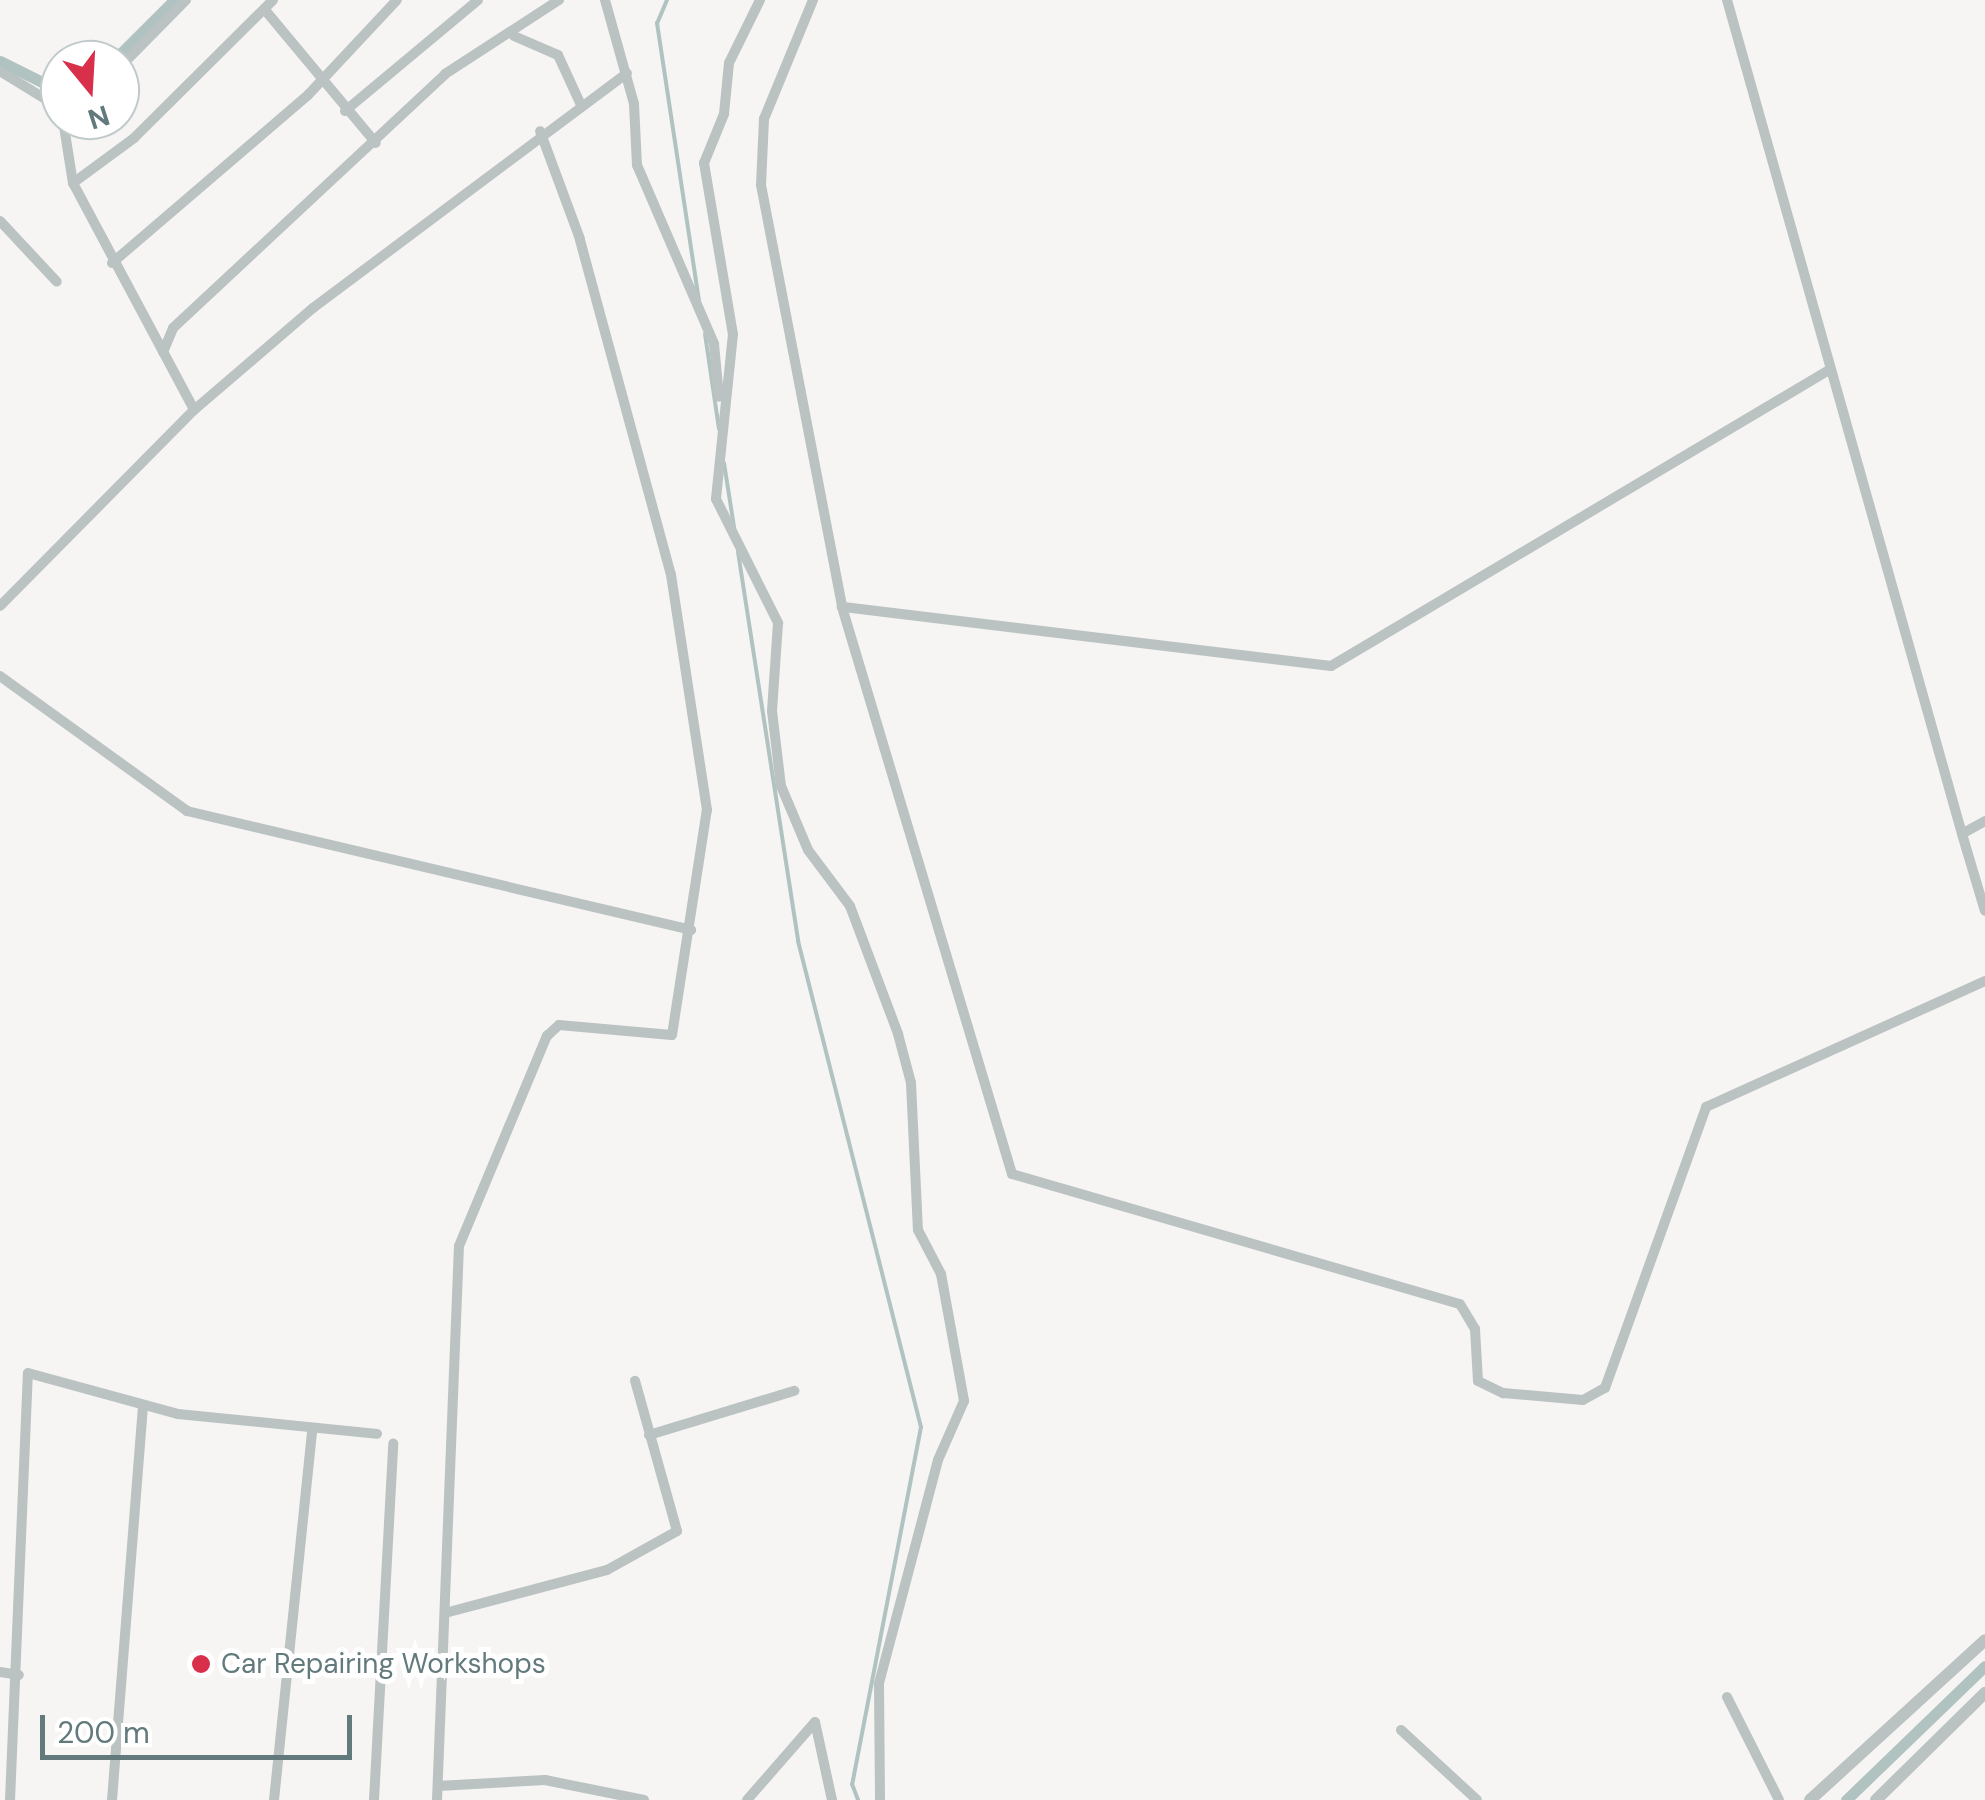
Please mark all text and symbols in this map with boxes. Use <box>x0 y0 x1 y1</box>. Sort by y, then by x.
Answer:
north arrow <box>40 40 140 140</box>
text: N <box>83 96 114 138</box>
place label: Car Repairing Workshops <box>221 1647 546 1681</box>
marker: Car Repairing Workshops <box>190 1653 212 1675</box>
scale bar <box>45 1695 358 1757</box>
text: 200 m <box>57 1713 150 1752</box>

